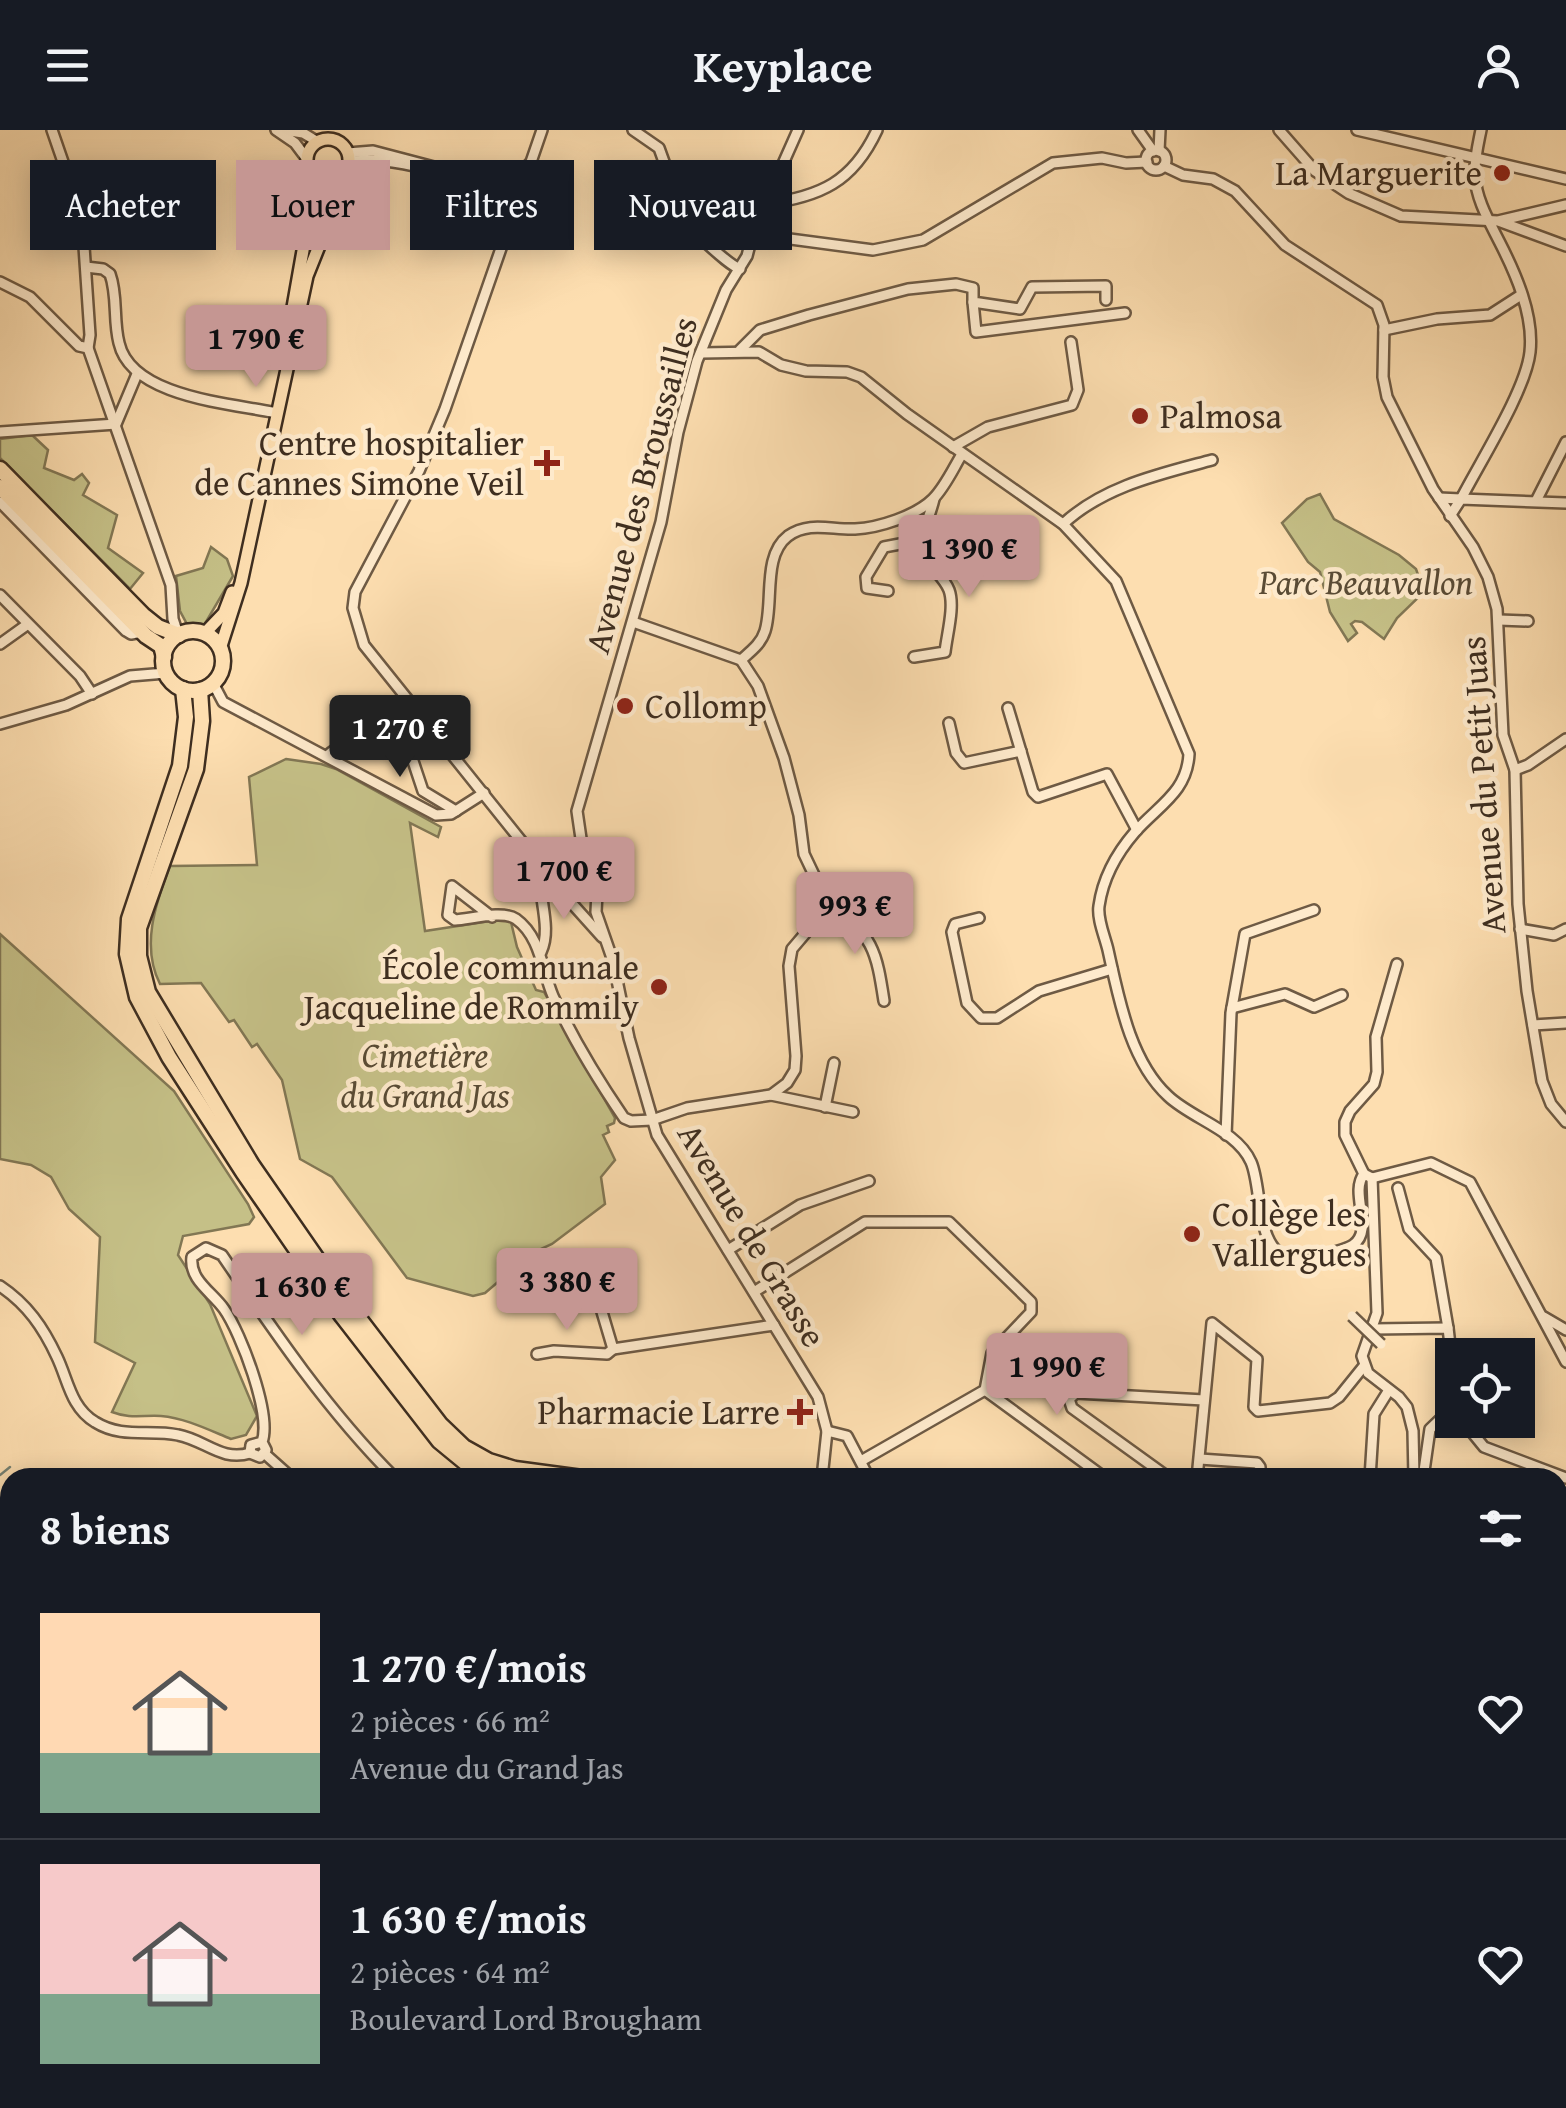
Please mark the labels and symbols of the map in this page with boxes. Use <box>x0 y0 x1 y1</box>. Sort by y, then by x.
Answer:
place label: La Marguerite <box>1275 147 1482 198</box>
marker: La Marguerite <box>1491 162 1513 184</box>
pin: 1 790 € <box>164 305 348 390</box>
street label: Avenue des Broussailles <box>571 311 710 659</box>
place label: Palmosa <box>1160 390 1283 441</box>
marker: Palmosa <box>1129 405 1151 427</box>
place label: Centre hospitalier de Cannes Simone Veil <box>194 417 524 508</box>
marker: Centre hospitalier de Cannes Simone Veil <box>534 450 560 476</box>
pin: 1 390 € <box>877 515 1061 600</box>
park label: Parc Beauvallon <box>1258 556 1473 607</box>
street label: Avenue du Petit Juas <box>1447 634 1518 936</box>
place label: Collomp <box>645 680 767 731</box>
pin: 1 270 € <box>308 695 492 780</box>
marker: Collomp <box>614 695 636 717</box>
pin: 1 700 € <box>472 837 656 922</box>
pin: 993 € <box>785 872 925 957</box>
place label: École communale Jacqueline de Rommily <box>300 941 640 1032</box>
marker: École communale Jacqueline de Rommily <box>648 976 670 998</box>
park label: Cimetière du Grand Jas <box>341 1029 510 1120</box>
street label: Avenue de Grasse <box>665 1113 840 1357</box>
place label: Collège les Vallergues <box>1212 1188 1367 1279</box>
marker: Collège les Vallergues <box>1181 1223 1203 1245</box>
pin: 3 380 € <box>475 1248 659 1333</box>
pin: 1 630 € <box>210 1253 394 1338</box>
pin: 1 990 € <box>965 1333 1149 1418</box>
place label: Pharmacie Larre <box>538 1386 780 1437</box>
marker: Pharmacie Larre <box>789 1401 811 1423</box>

